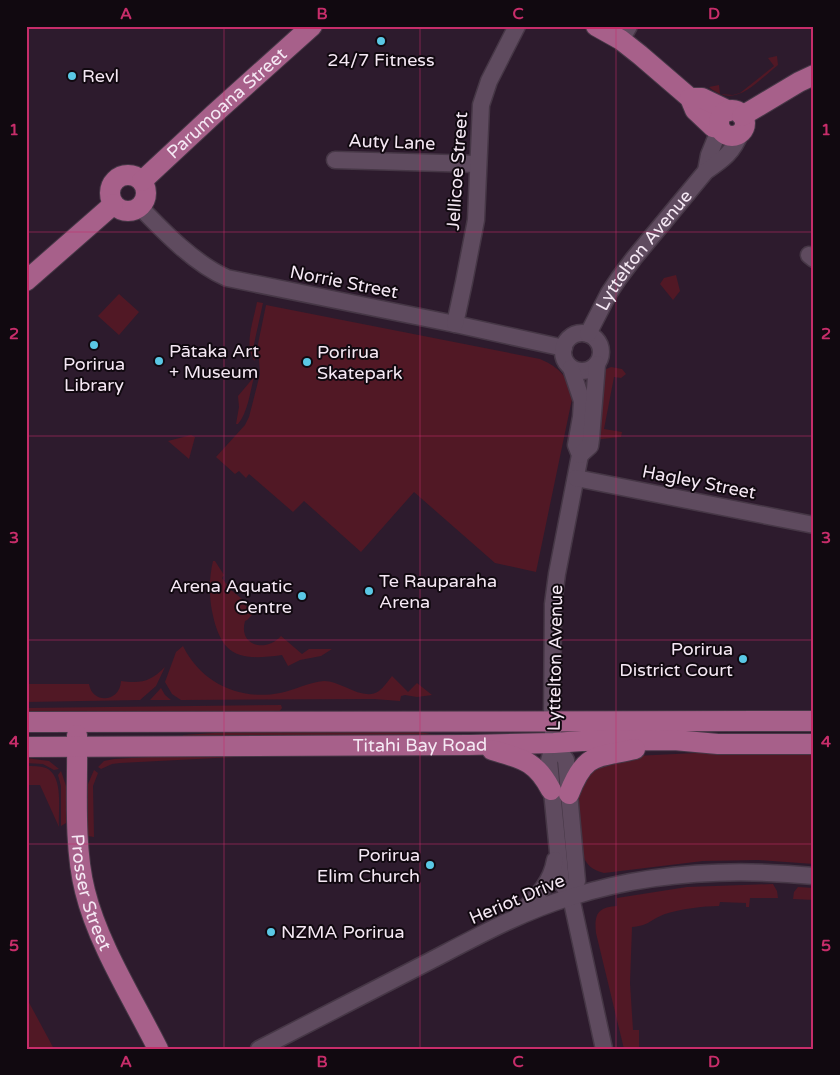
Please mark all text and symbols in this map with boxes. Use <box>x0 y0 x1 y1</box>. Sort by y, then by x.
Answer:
text: A <box>120 4 132 24</box>
text: B <box>316 4 328 24</box>
text: C <box>512 4 524 24</box>
text: D <box>708 4 720 24</box>
marker: 24/7 Fitness <box>375 35 387 47</box>
street label: Parumoana Street <box>162 43 291 163</box>
place label: 24/7 Fitness <box>327 49 435 71</box>
place label: Revl <box>82 65 119 87</box>
marker: Revl <box>66 70 78 82</box>
street label: Jellicoe Street <box>442 111 472 231</box>
text: 1 <box>9 120 19 140</box>
text: 1 <box>821 120 831 140</box>
street label: Auty Lane <box>348 129 436 155</box>
street label: Lyttelton Avenue <box>591 185 697 314</box>
street label: Norrie Street <box>288 261 400 303</box>
text: 2 <box>9 324 19 344</box>
text: 2 <box>821 324 831 344</box>
marker: Porirua Library <box>88 339 100 351</box>
place label: Pātaka Art + Museum <box>169 340 259 383</box>
place label: Porirua Skatepark <box>317 341 403 384</box>
place label: Porirua Library <box>63 353 125 396</box>
marker: Pātaka Art + Museum <box>153 355 165 367</box>
marker: Porirua Skatepark <box>301 356 313 368</box>
street label: Hagley Street <box>640 460 758 504</box>
text: 3 <box>9 528 19 548</box>
text: 3 <box>821 528 831 548</box>
place label: Te Rauparaha Arena <box>379 570 497 613</box>
place label: Arena Aquatic Centre <box>170 575 292 618</box>
marker: Te Rauparaha Arena <box>363 585 375 597</box>
street label: Lyttelton Avenue <box>543 585 567 731</box>
marker: Arena Aquatic Centre <box>296 590 308 602</box>
place label: Porirua District Court <box>619 638 733 681</box>
marker: Porirua District Court <box>737 653 749 665</box>
text: 4 <box>9 732 19 752</box>
text: 4 <box>821 732 831 752</box>
street label: Titahi Bay Road <box>353 734 488 757</box>
street label: Prosser Street <box>66 833 117 954</box>
place label: Porirua Elim Church <box>317 844 420 887</box>
marker: Porirua Elim Church <box>424 859 436 871</box>
street label: Heriot Drive <box>466 869 568 929</box>
place label: NZMA Porirua <box>281 921 405 943</box>
marker: NZMA Porirua <box>265 926 277 938</box>
text: 5 <box>9 936 19 956</box>
text: 5 <box>821 936 831 956</box>
text: A <box>120 1052 132 1072</box>
text: B <box>316 1052 328 1072</box>
text: C <box>512 1052 524 1072</box>
text: D <box>708 1052 720 1072</box>

